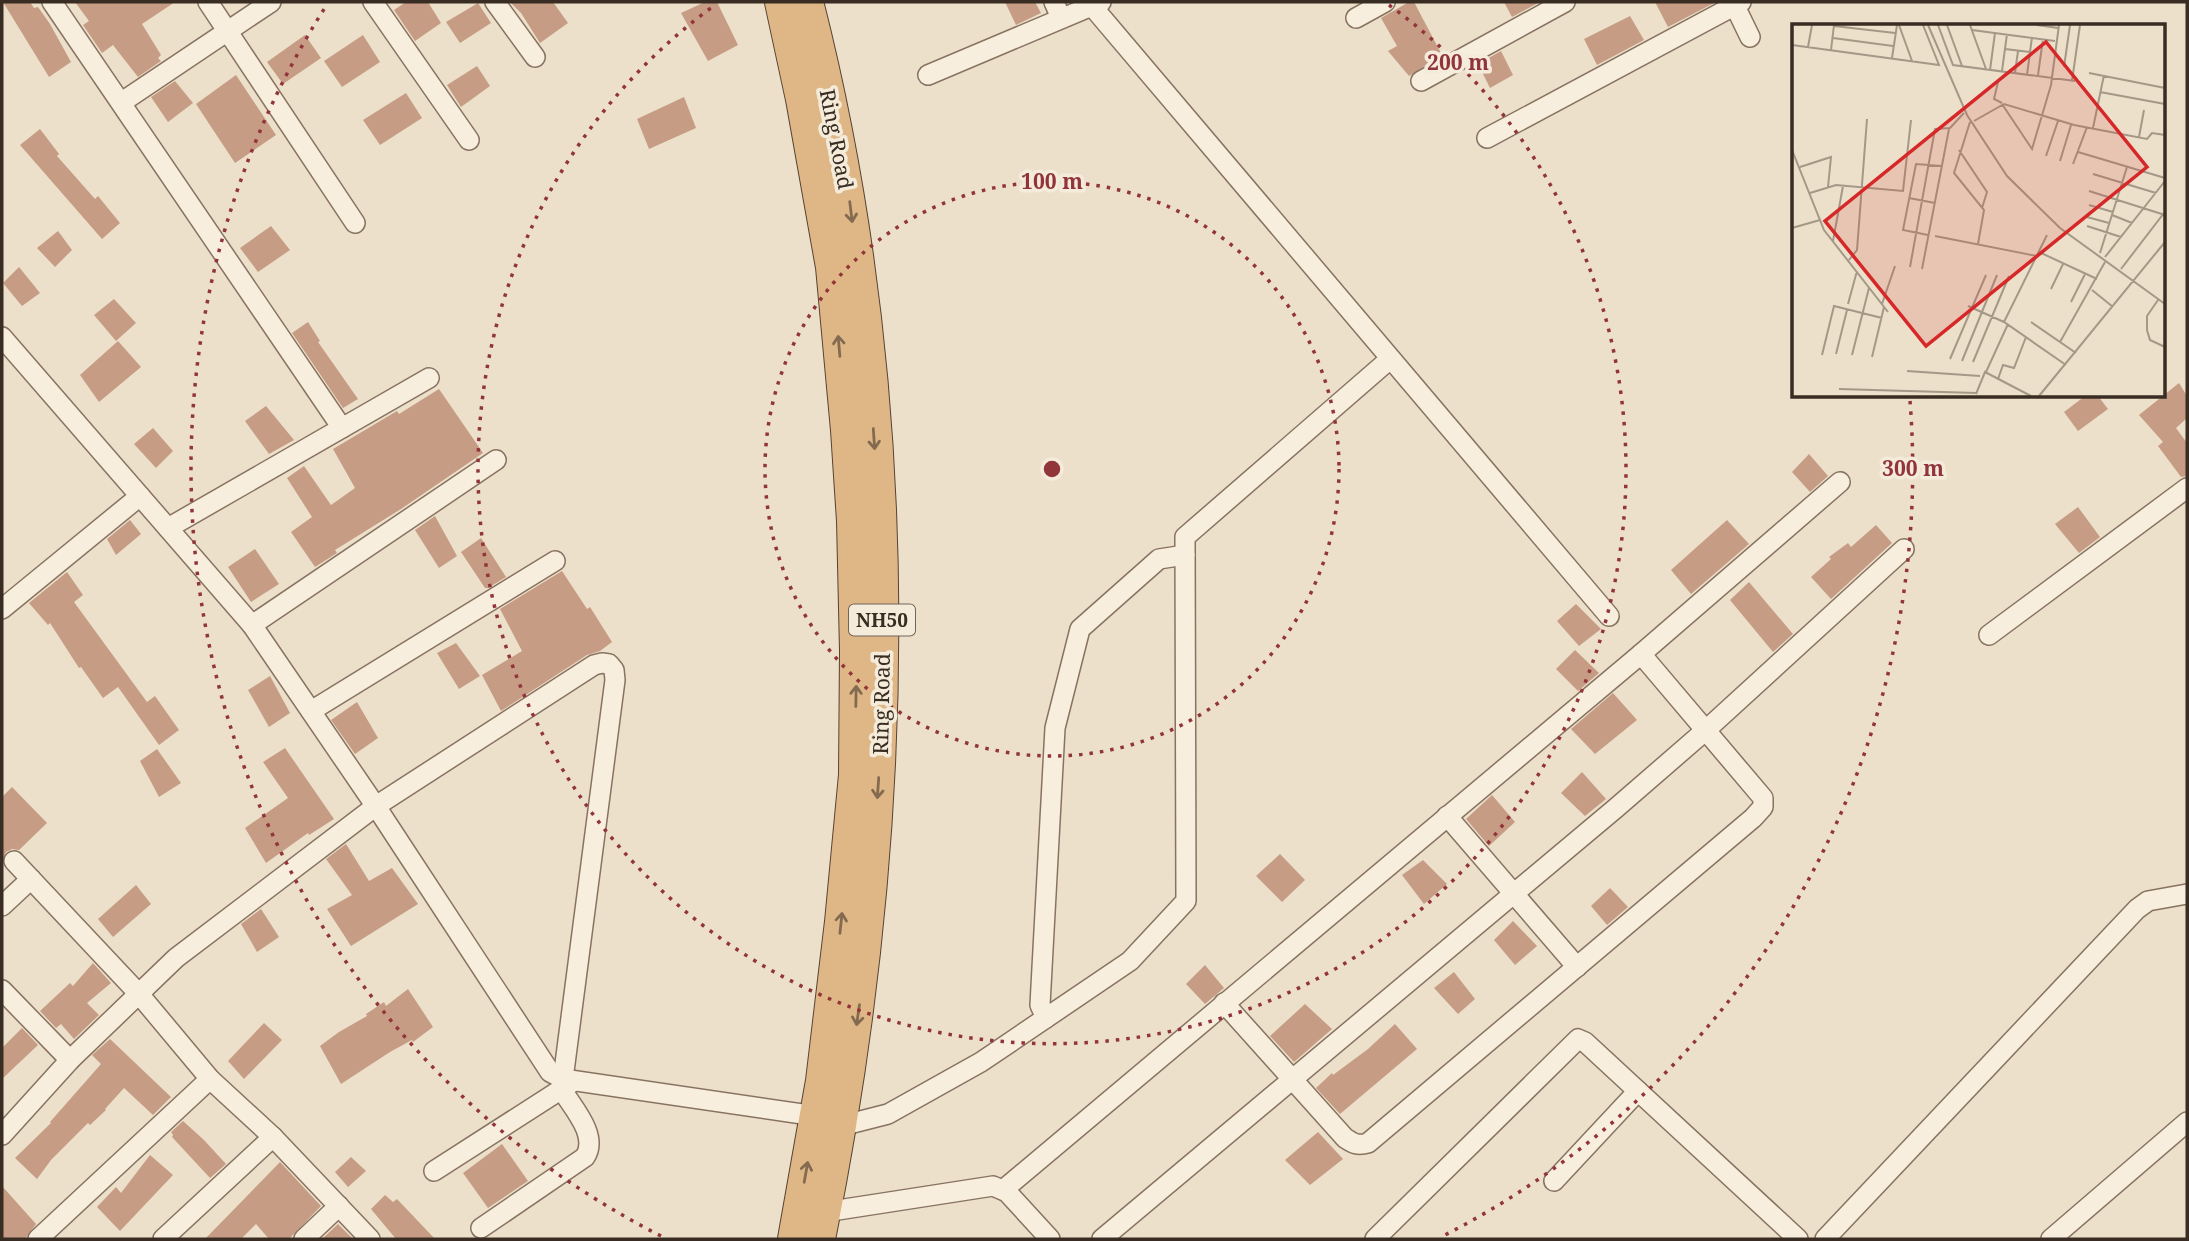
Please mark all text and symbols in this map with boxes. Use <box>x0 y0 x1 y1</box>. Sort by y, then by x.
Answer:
inset map <box>1792 24 2164 397</box>
text: 200 m <box>1427 48 1489 76</box>
street label: Ring Road <box>814 87 860 192</box>
text: 100 m <box>1021 167 1083 195</box>
one-way arrow <box>845 200 858 223</box>
one-way arrow <box>833 336 846 358</box>
one-way arrow <box>868 427 881 450</box>
text: 300 m <box>1882 454 1944 482</box>
centre of rings <box>1040 457 1064 481</box>
road number: NH50 <box>849 604 915 636</box>
street label: Ring Road <box>866 653 896 755</box>
one-way arrow <box>849 685 863 708</box>
one-way arrow <box>872 776 885 799</box>
one-way arrow <box>834 912 847 934</box>
one-way arrow <box>851 1003 864 1026</box>
one-way arrow <box>800 1161 813 1184</box>

